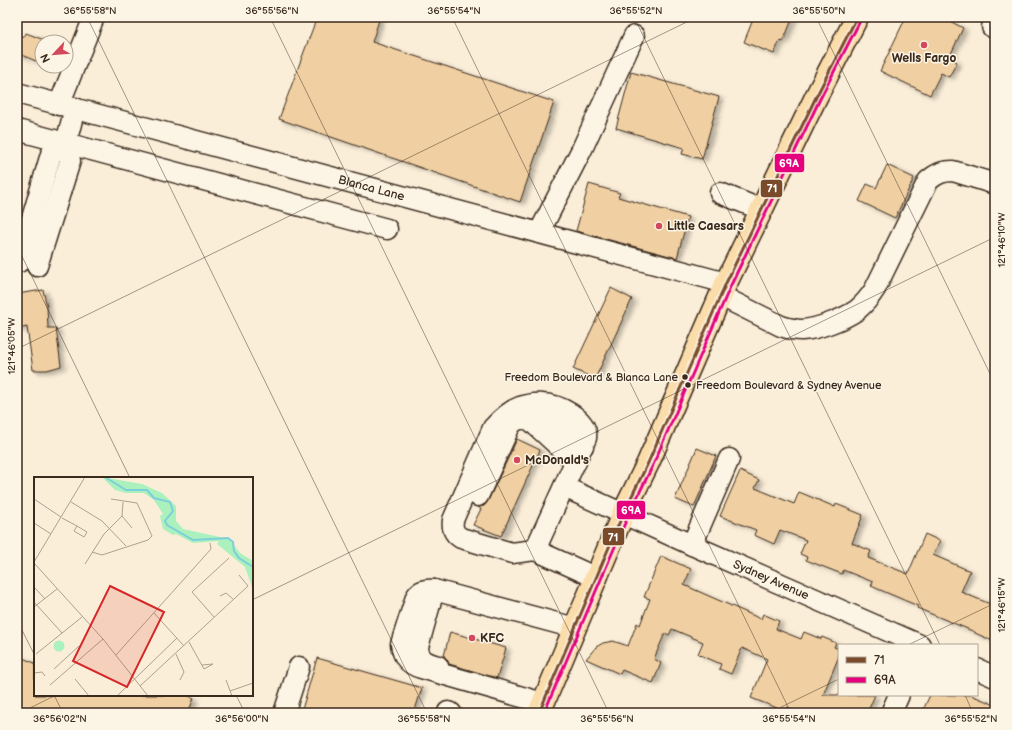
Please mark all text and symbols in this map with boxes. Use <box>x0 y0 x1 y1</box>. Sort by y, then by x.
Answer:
text: 36°55'58"N <box>63 5 117 17</box>
text: 36°55'56"N <box>245 5 299 17</box>
text: 36°55'54"N <box>427 5 481 17</box>
text: 36°55'52"N <box>609 5 663 17</box>
text: 36°55'50"N <box>792 5 846 17</box>
north arrow <box>34 34 74 74</box>
marker: Wells Fargo <box>919 40 929 50</box>
place label: Wells Fargo <box>892 51 956 66</box>
text: N <box>38 52 53 65</box>
line badge: 69A <box>774 153 805 173</box>
text: 69A <box>779 157 799 170</box>
street label: Blanca Lane <box>337 172 406 205</box>
line badge: 71 <box>760 179 783 198</box>
text: 71 <box>767 182 777 195</box>
text: 121°46'10"W <box>996 212 1008 268</box>
place label: Little Caesars <box>667 219 744 234</box>
marker: Little Caesars <box>654 221 664 231</box>
text: 121°46'05"W <box>6 318 18 375</box>
place label: Freedom Boulevard & Blanca Lane <box>504 371 678 384</box>
marker: Freedom Boulevard & Blanca Lane <box>680 372 690 382</box>
place label: Freedom Boulevard & Sydney Avenue <box>696 379 882 392</box>
marker: Freedom Boulevard & Sydney Avenue <box>683 380 693 390</box>
place label: McDonald's <box>525 453 589 468</box>
marker: McDonald's <box>512 455 522 465</box>
inset map <box>34 477 253 696</box>
line badge: 69A <box>616 500 646 520</box>
text: 69A <box>621 504 641 517</box>
line badge: 71 <box>602 527 625 546</box>
text: 71 <box>608 531 618 544</box>
street label: Sydney Avenue <box>731 557 811 603</box>
text: 121°46'15"W <box>996 578 1008 633</box>
place label: KFC <box>480 631 504 646</box>
marker: KFC <box>467 633 477 643</box>
legend <box>838 644 978 696</box>
text: 71 <box>874 653 885 668</box>
text: 69A <box>874 673 896 688</box>
text: 36°56'02"N <box>33 713 87 725</box>
text: 36°56'00"N <box>215 713 269 725</box>
text: 36°55'58"N <box>397 713 451 725</box>
text: 36°55'56"N <box>580 713 634 725</box>
text: 36°55'54"N <box>762 713 816 725</box>
text: 36°55'52"N <box>944 713 998 725</box>

